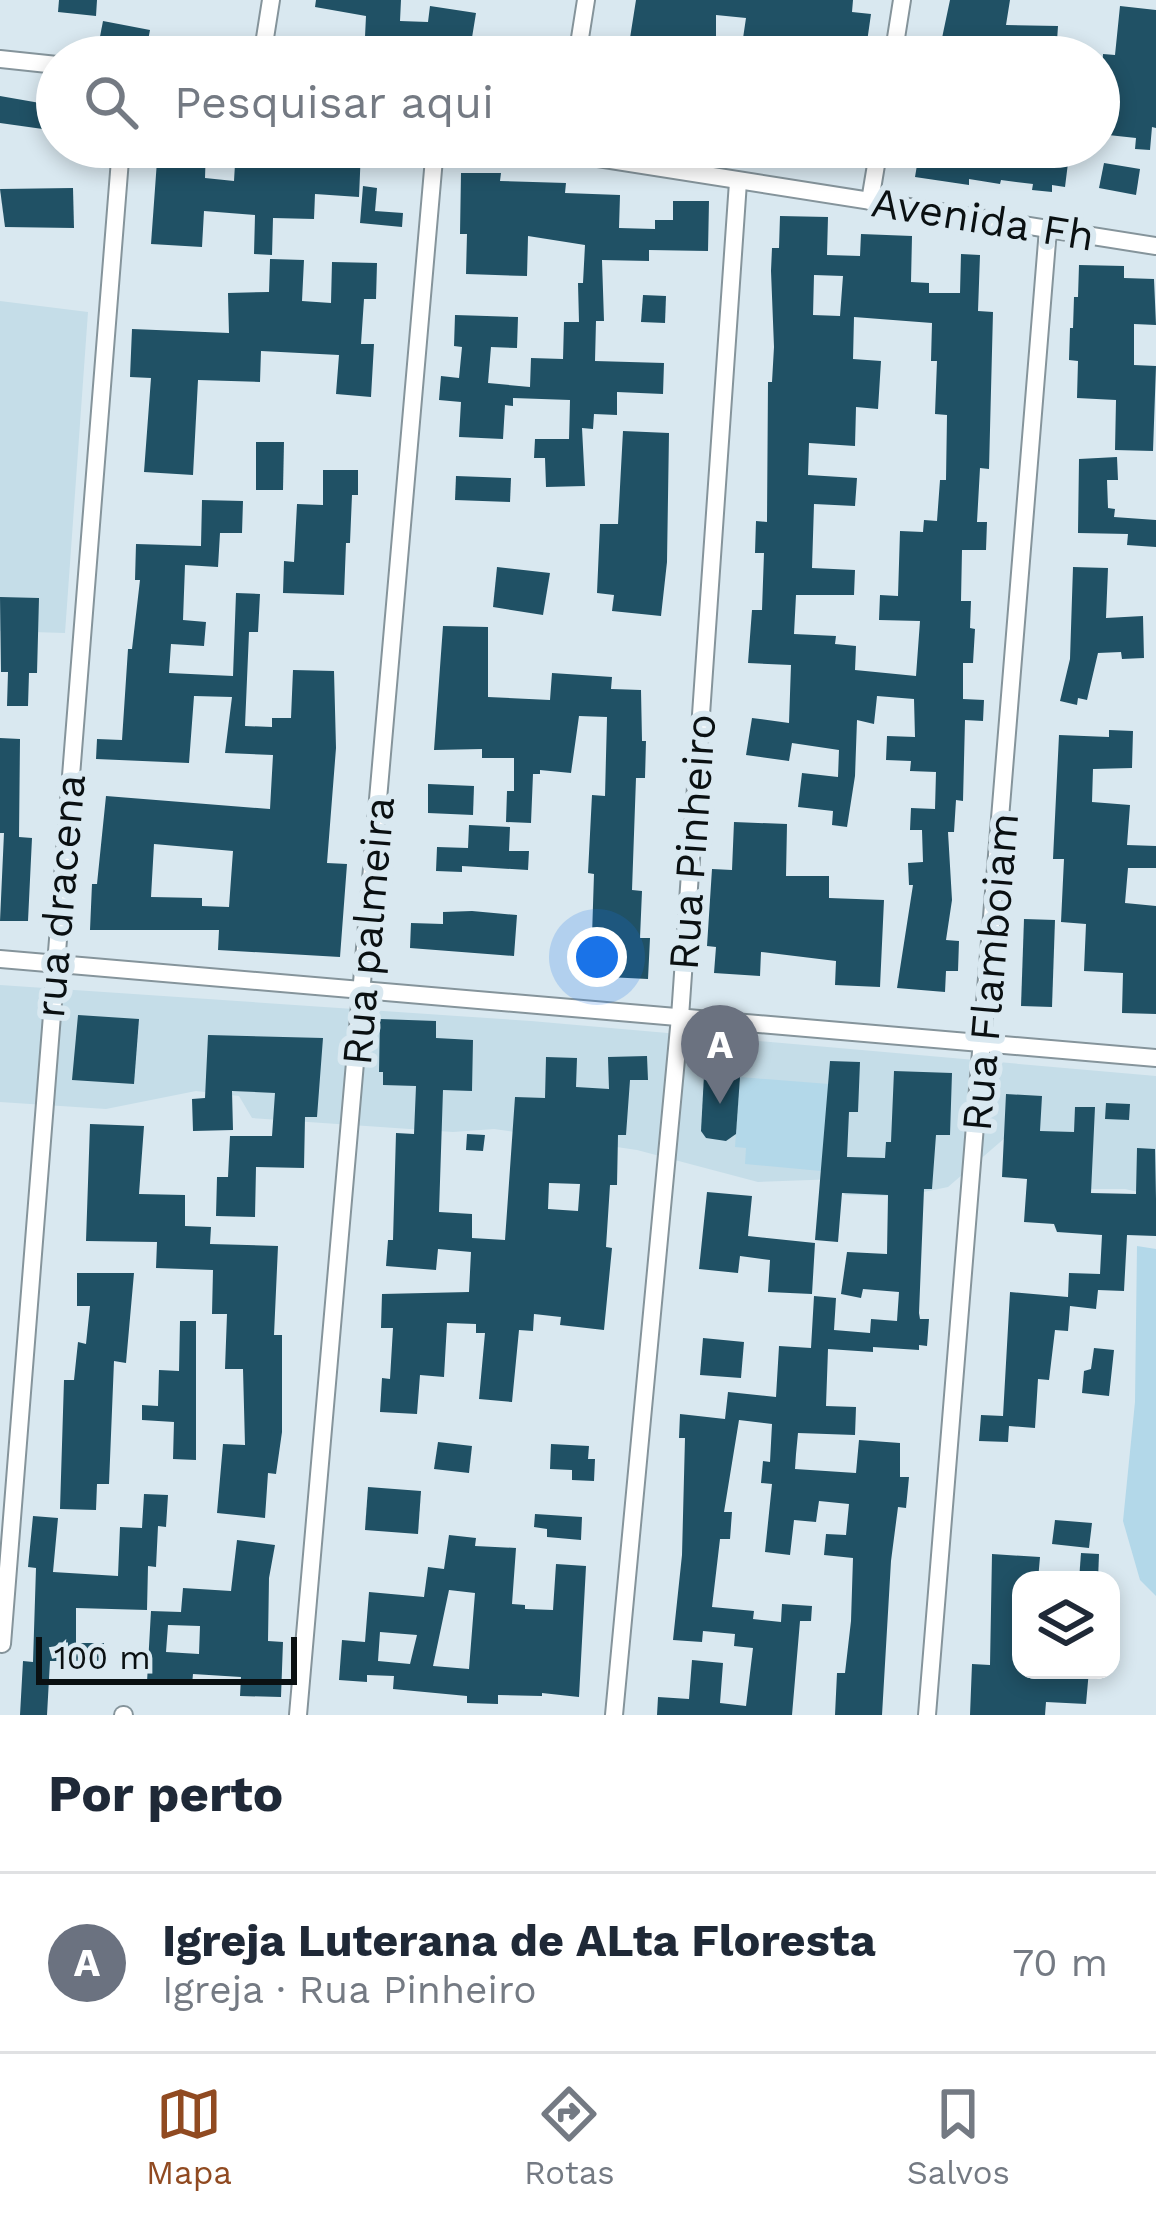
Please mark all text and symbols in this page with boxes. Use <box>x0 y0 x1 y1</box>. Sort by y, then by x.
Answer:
search box <box>36 36 1120 168</box>
icon: search <box>78 69 144 135</box>
text: Pesquisar aqui <box>174 76 494 129</box>
street label: Avenida Fh <box>868 177 1098 261</box>
street label: Rua Pinheiro <box>659 712 725 972</box>
street label: rua dracena <box>25 772 95 1020</box>
street label: Rua palmeira <box>332 795 404 1067</box>
street label: Rua Flamboiam <box>952 811 1028 1133</box>
your location <box>567 927 627 987</box>
pin: A <box>681 1005 759 1104</box>
map controls <box>1012 1571 1120 1679</box>
button: layers <box>1012 1571 1120 1679</box>
scale bar <box>36 1631 297 1684</box>
text: 100 m <box>54 1638 151 1677</box>
text: Por perto <box>48 1764 283 1823</box>
text: Igreja Luterana de ALta Floresta <box>162 1914 876 1967</box>
text: A <box>74 1940 100 1985</box>
text: 70 m <box>1012 1940 1108 1985</box>
text: Igreja · Rua Pinheiro <box>162 1967 537 2012</box>
tab: Mapa <box>146 2081 232 2192</box>
tab: Rotas <box>524 2081 615 2192</box>
tab: Salvos <box>907 2081 1010 2192</box>

